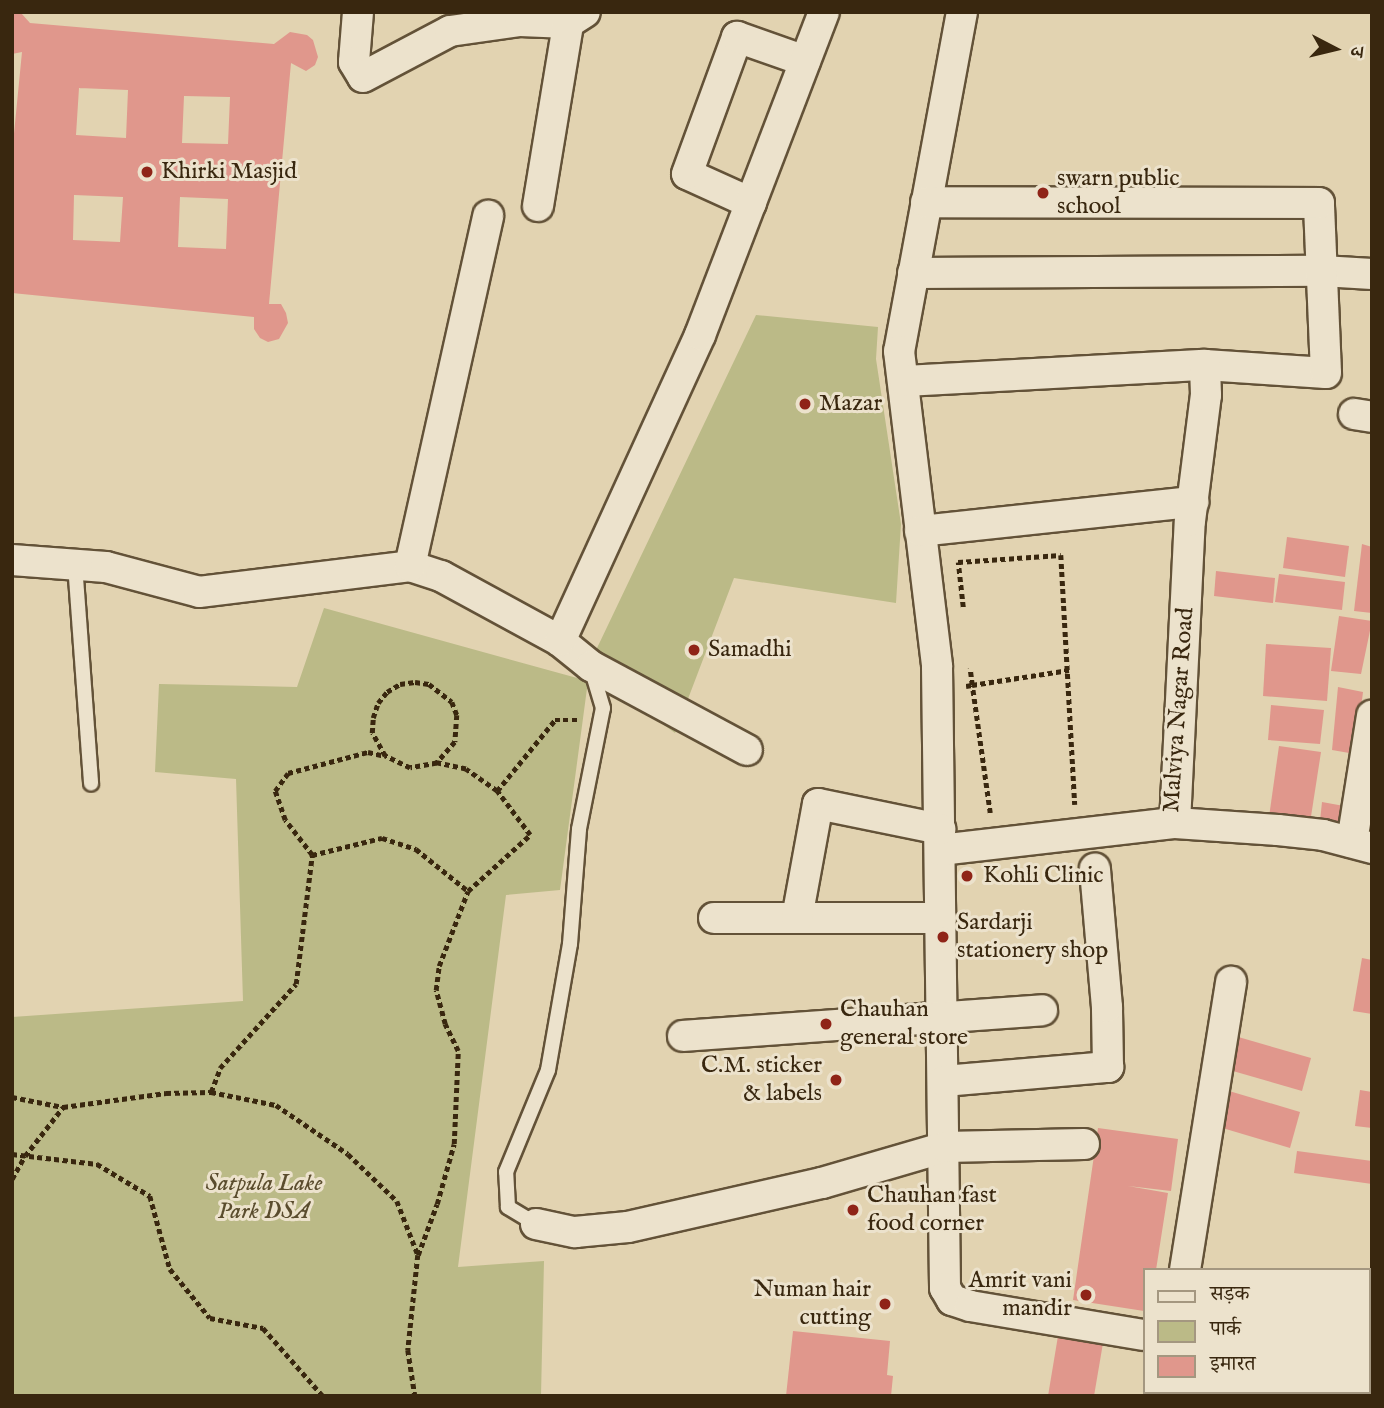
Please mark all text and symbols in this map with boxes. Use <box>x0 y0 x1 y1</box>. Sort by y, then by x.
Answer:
north arrow <box>1300 14 1370 84</box>
text: उ <box>1343 45 1368 58</box>
place label: Khirki Masjid <box>161 158 297 186</box>
marker: Khirki Masjid <box>139 164 155 180</box>
place label: swarn public school <box>1057 165 1180 221</box>
marker: swarn public school <box>1035 185 1051 201</box>
place label: Mazar <box>819 390 882 418</box>
marker: Mazar <box>797 396 813 412</box>
street label: Malviya Nagar Road <box>1157 606 1201 814</box>
place label: Samadhi <box>708 636 792 664</box>
marker: Samadhi <box>686 642 702 658</box>
place label: Kohli Clinic <box>983 862 1104 890</box>
marker: Kohli Clinic <box>957 866 977 886</box>
place label: Sardarji stationery shop <box>957 909 1108 965</box>
marker: Sardarji stationery shop <box>935 929 951 945</box>
place label: Chauhan general store <box>840 996 968 1052</box>
marker: Chauhan general store <box>818 1016 834 1032</box>
place label: C.M. sticker & labels <box>701 1052 822 1108</box>
marker: C.M. sticker & labels <box>828 1072 844 1088</box>
park label: Satpula Lake Park DSA <box>206 1170 322 1226</box>
place label: Chauhan fast food corner <box>867 1182 997 1238</box>
marker: Chauhan fast food corner <box>845 1202 861 1218</box>
place label: Amrit vani mandir <box>968 1267 1072 1323</box>
legend <box>1142 1268 1370 1394</box>
place label: Numan hair cutting <box>753 1276 871 1332</box>
text: सड़क <box>1210 1281 1249 1308</box>
marker: Amrit vani mandir <box>1078 1287 1094 1303</box>
marker: Numan hair cutting <box>877 1296 893 1312</box>
text: पार्क <box>1210 1316 1241 1343</box>
text: इमारत <box>1210 1351 1256 1378</box>

